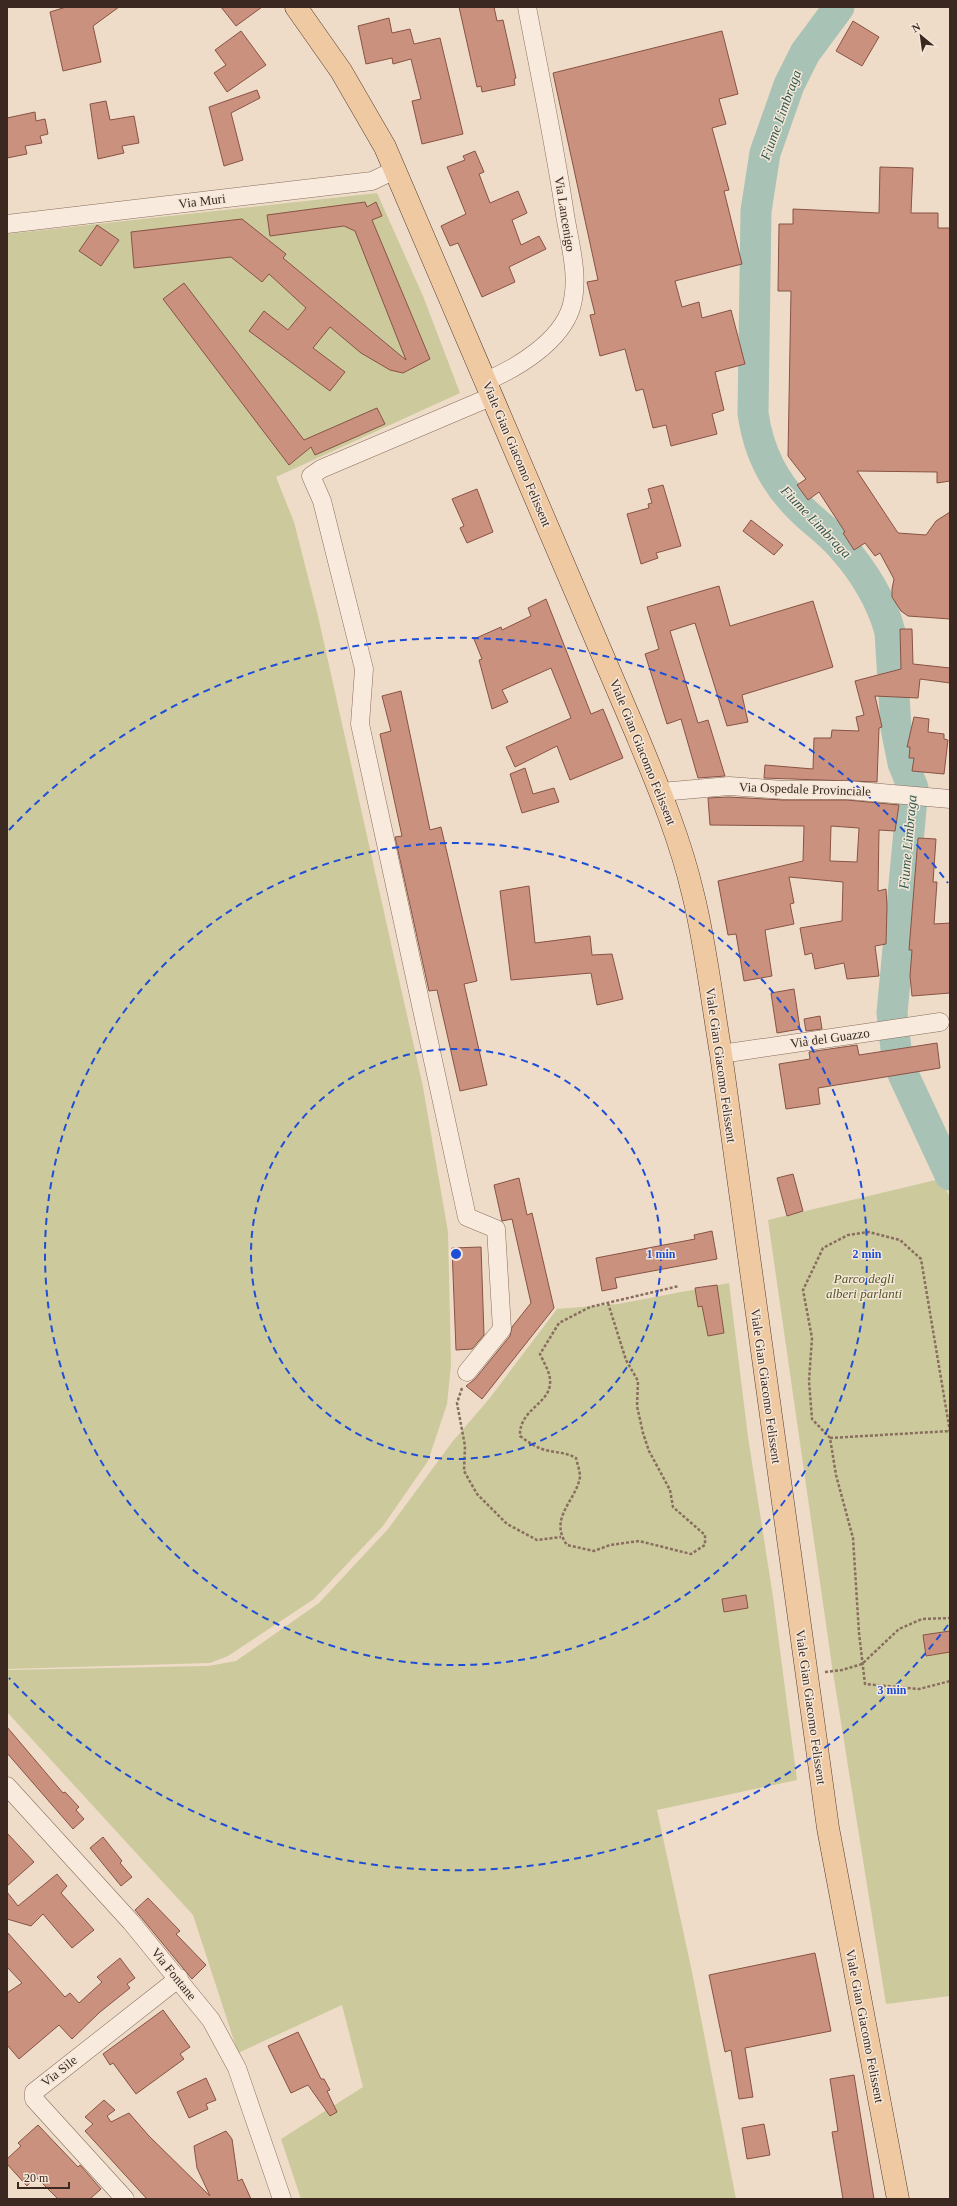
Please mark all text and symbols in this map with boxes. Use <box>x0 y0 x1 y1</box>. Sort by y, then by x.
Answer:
north arrow <box>901 16 941 56</box>
text: N <box>910 20 923 34</box>
water label: Fiume Limbraga <box>757 68 804 163</box>
street label: Via Lancenigo <box>552 175 578 253</box>
street label: Via Muri <box>178 191 227 211</box>
street label: Viale Gian Giacomo Felissent <box>480 379 555 529</box>
water label: Fiume Limbraga <box>777 482 854 561</box>
street label: Viale Gian Giacomo Felissent <box>607 677 679 828</box>
street label: Via Ospedale Provinciale <box>739 779 871 799</box>
water label: Fiume Limbraga <box>896 794 920 891</box>
street label: Viale Gian Giacomo Felissent <box>703 987 739 1144</box>
street label: Via del Guazzo <box>789 1025 871 1051</box>
centre of rings <box>449 1247 463 1261</box>
text: 1 min <box>646 1247 676 1261</box>
text: 2 min <box>852 1247 882 1261</box>
park label: Parco degli alberi parlanti <box>826 1271 902 1301</box>
street label: Viale Gian Giacomo Felissent <box>748 1308 784 1465</box>
street label: Viale Gian Giacomo Felissent <box>793 1629 829 1786</box>
text: 3 min <box>877 1683 907 1697</box>
street label: Via Fontane <box>148 1945 200 2003</box>
street label: Viale Gian Giacomo Felissent <box>843 1948 887 2105</box>
street label: Via Sile <box>38 2052 80 2090</box>
scale bar <box>18 2164 69 2190</box>
text: 20 m <box>24 2171 49 2185</box>

